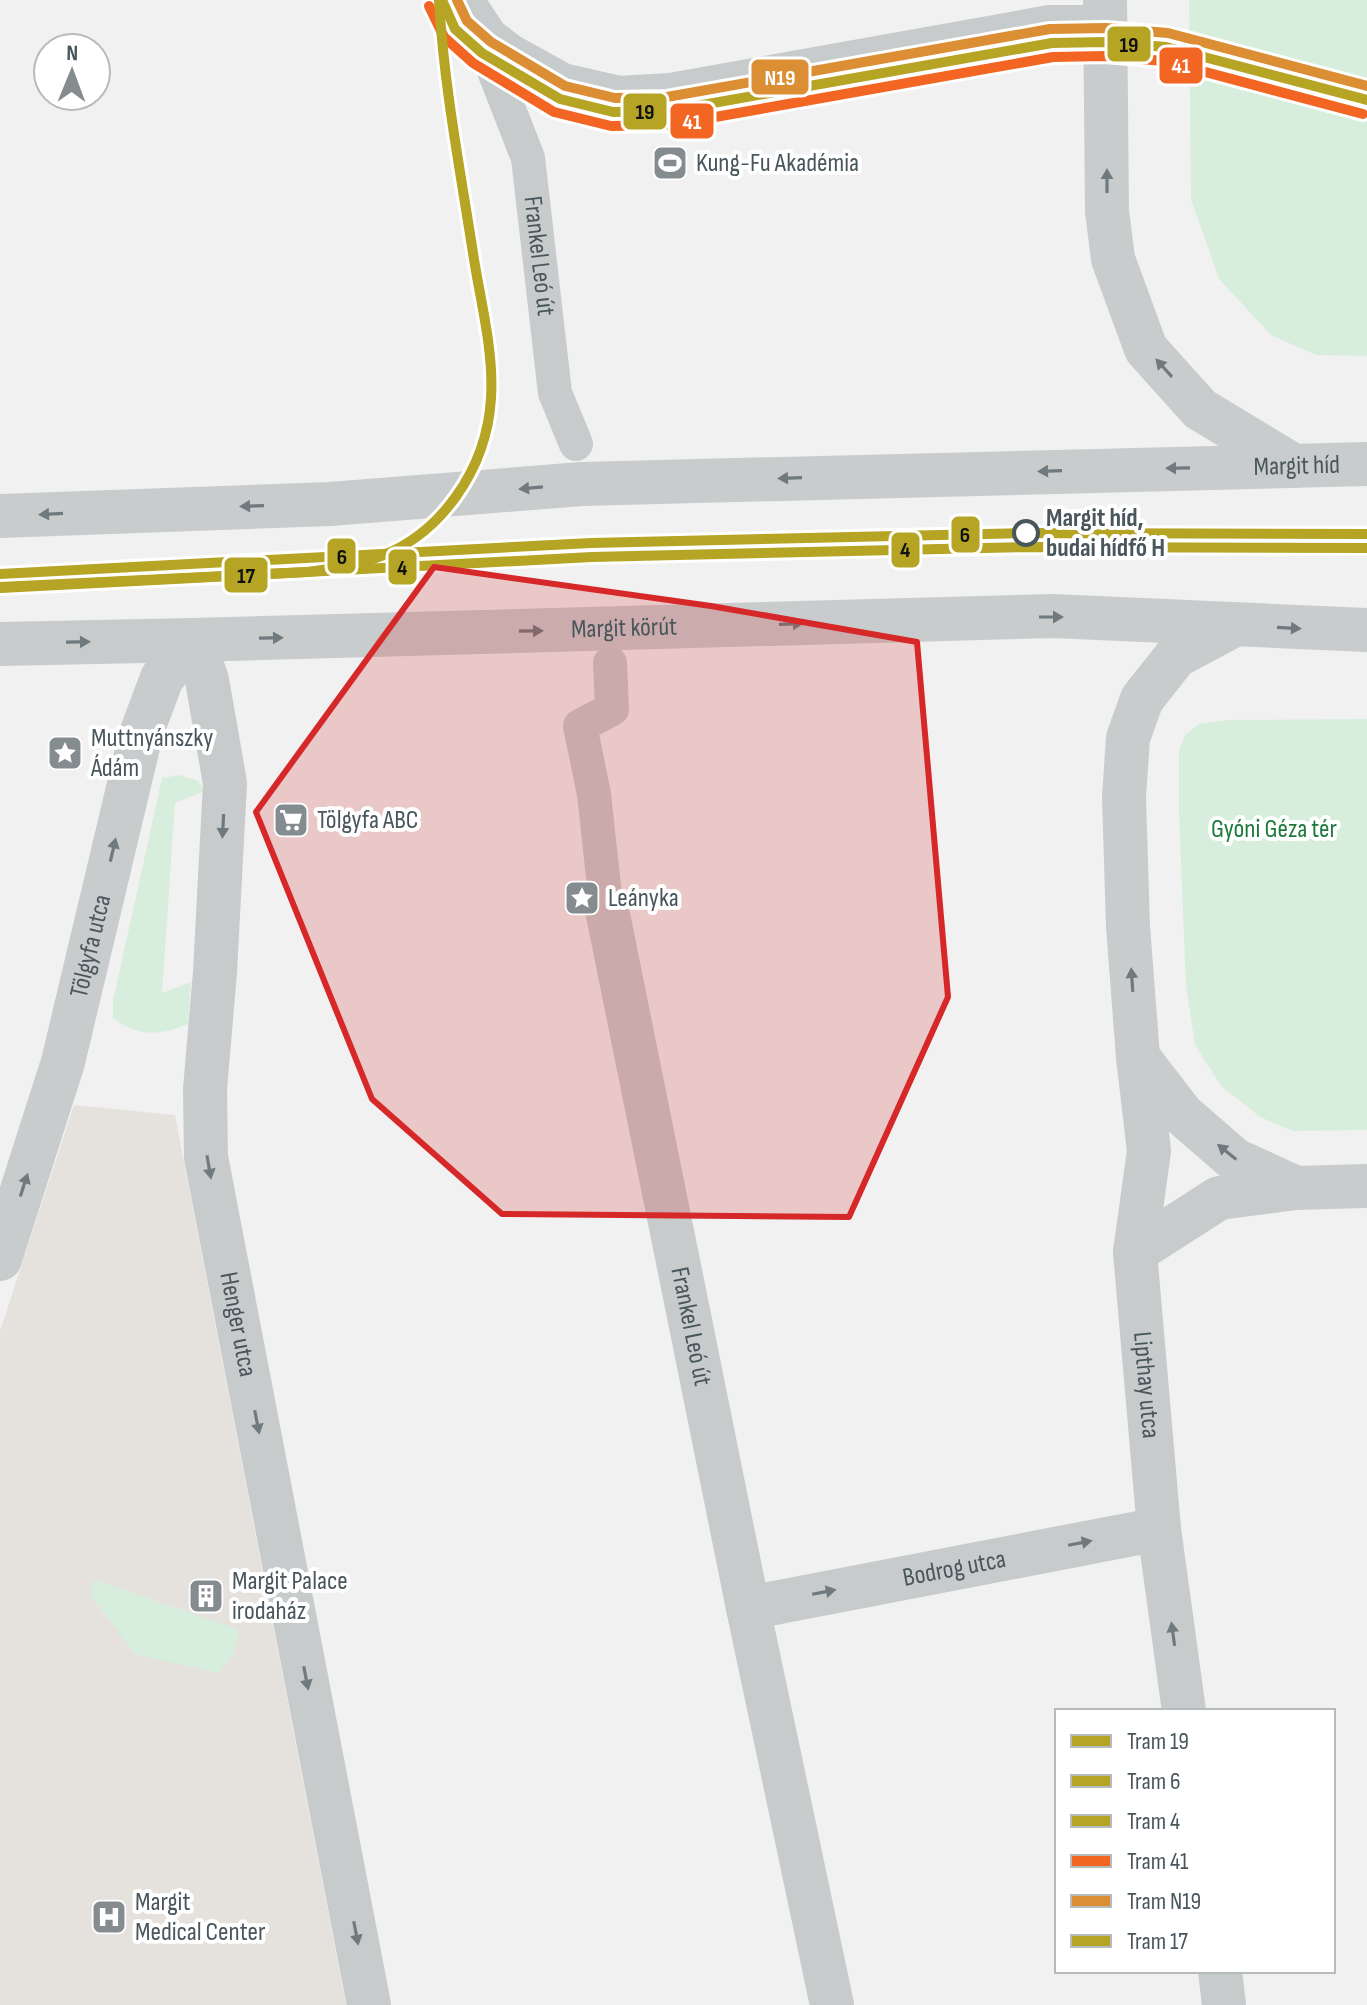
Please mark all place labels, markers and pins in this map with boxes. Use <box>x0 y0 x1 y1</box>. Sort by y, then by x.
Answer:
sports icon: Kung-Fu Akadémia <box>651 144 689 182</box>
place label: Kung-Fu Akadémia <box>696 148 859 179</box>
place label: Margit híd, budai hídfő H <box>1046 503 1165 564</box>
marker: Margit híd, budai hídfő H <box>1013 520 1039 546</box>
place label: Muttnyánszky Ádám <box>90 723 213 784</box>
place icon: Muttnyánszky Ádám <box>46 734 84 772</box>
supermarket icon: Tölgyfa ABC <box>272 801 310 839</box>
place label: Tölgyfa ABC <box>317 805 418 836</box>
place icon: Leányka <box>563 879 601 917</box>
place label: Leányka <box>608 883 679 914</box>
place label: Margit Palace irodaház <box>232 1566 348 1627</box>
building icon: Margit Palace irodaház <box>187 1577 225 1615</box>
place label: Margit Medical Center <box>135 1887 266 1948</box>
hospital icon: Margit Medical Center <box>90 1898 128 1936</box>

